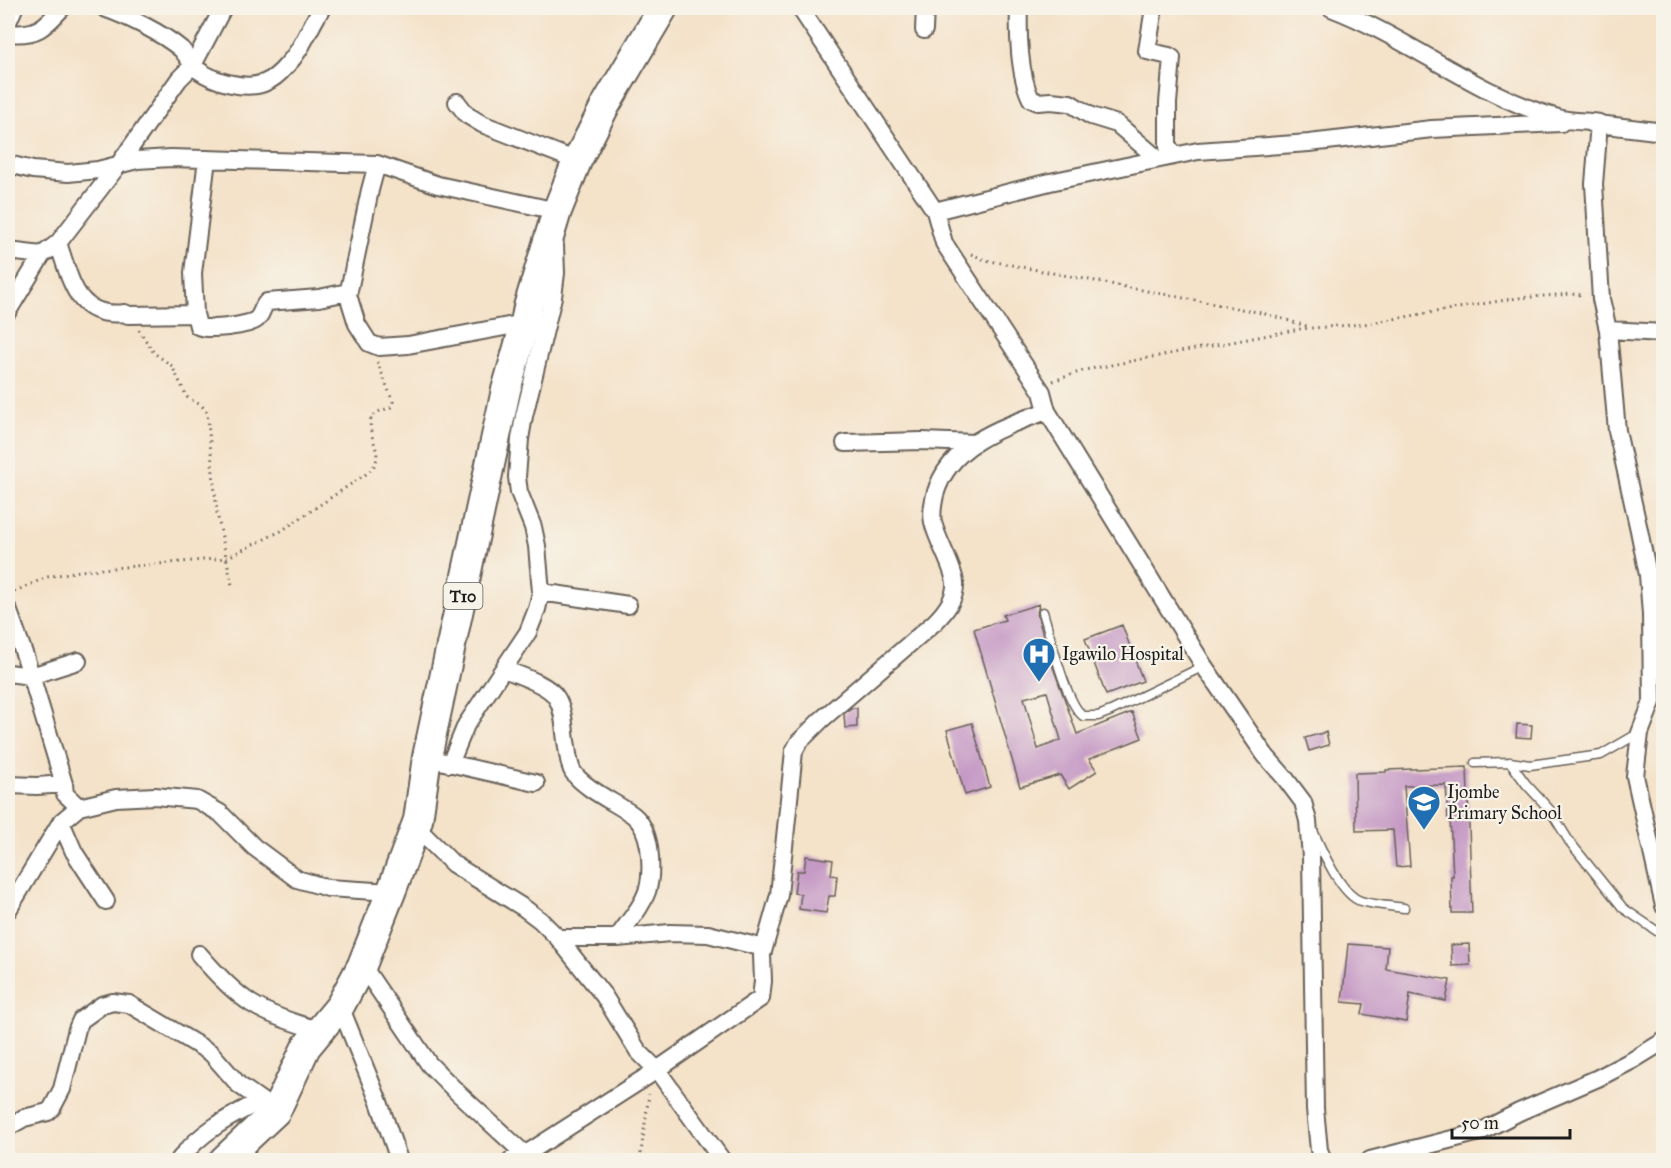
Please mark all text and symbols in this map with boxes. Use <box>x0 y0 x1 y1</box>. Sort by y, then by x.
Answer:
road number: T10 <box>444 583 482 609</box>
hospital icon: Igawilo Hospital <box>1021 636 1057 683</box>
place label: Igawilo Hospital <box>1062 643 1184 666</box>
place label: Ijombe Primary School <box>1447 781 1562 824</box>
school or university icon: Ijombe Primary School <box>1406 784 1442 831</box>
scale bar <box>1452 1102 1570 1140</box>
text: 50 m <box>1461 1112 1499 1134</box>

